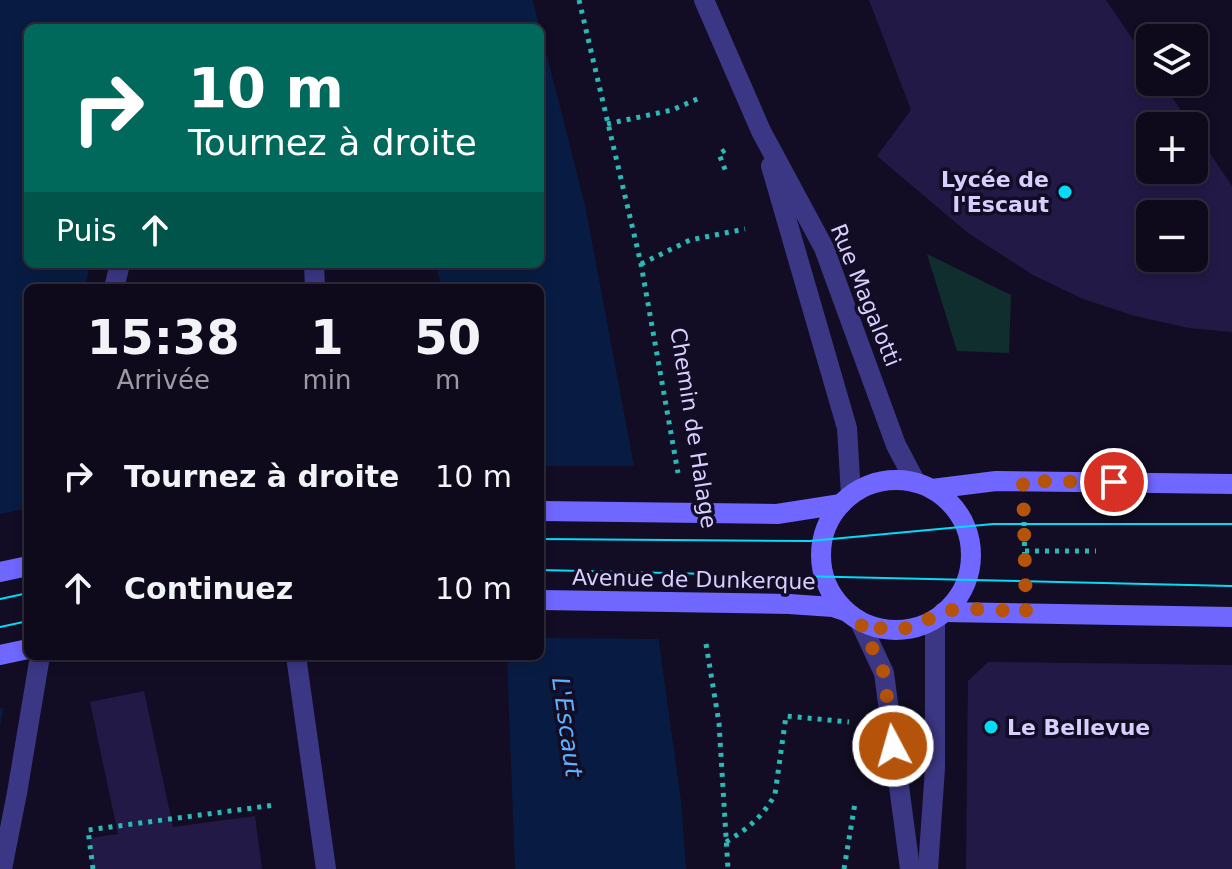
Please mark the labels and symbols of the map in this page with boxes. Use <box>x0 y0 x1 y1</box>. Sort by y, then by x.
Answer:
place label: Lycée de l'Escaut <box>941 167 1049 217</box>
marker: Lycée de l'Escaut <box>1056 183 1074 201</box>
street label: Rue Magalotti <box>826 220 906 370</box>
street label: Chemin de Halage <box>665 326 722 530</box>
pin <box>1080 448 1148 516</box>
street label: Avenue de Dunkerque <box>572 565 816 594</box>
water label: L'Escaut <box>546 675 588 780</box>
position arrow <box>851 704 935 788</box>
place label: Le Bellevue <box>1007 715 1150 740</box>
marker: Le Bellevue <box>982 718 1000 736</box>

